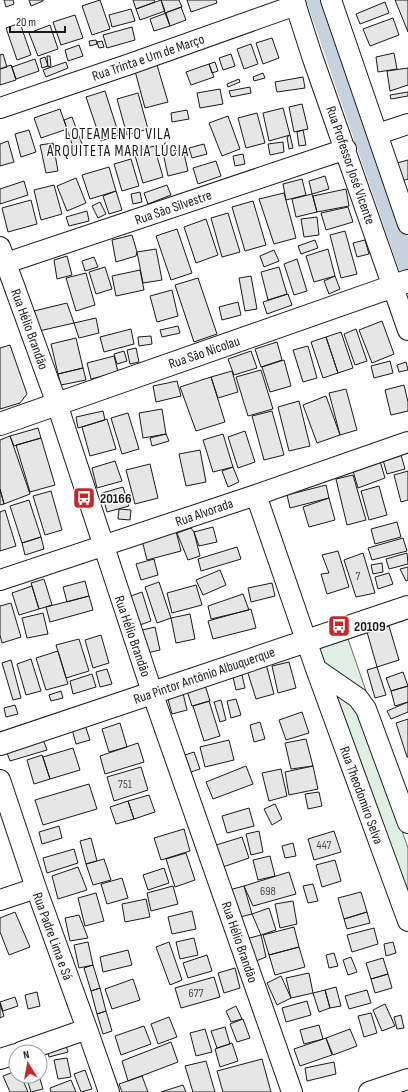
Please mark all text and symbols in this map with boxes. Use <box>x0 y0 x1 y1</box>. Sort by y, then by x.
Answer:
scale bar <box>10 8 65 34</box>
text: 20 m <box>16 15 36 30</box>
street label: Rua Trinta e Um de Março <box>90 30 207 85</box>
street label: Rua Professor José Vicente <box>322 104 379 227</box>
district label: LOTEAMENTO VILA ARQUITETA MARIA LÚCIA <box>46 125 189 161</box>
street label: Rua São Silvestre <box>132 186 214 229</box>
street label: Rua Hélio Brandão <box>7 286 52 372</box>
street label: Rua São Nicolau <box>166 332 242 373</box>
bus stop icon: 20166 <box>71 485 97 511</box>
place label: 20166 <box>100 490 132 507</box>
street label: Rua Alvorada <box>173 495 235 530</box>
house number: 7 <box>356 569 361 584</box>
street label: Rua Hélio Brandão <box>111 593 154 679</box>
bus stop icon: 20109 <box>326 613 352 639</box>
place label: 20109 <box>354 618 386 635</box>
street label: Rua Pintor Antônio Albuquerque <box>131 643 277 708</box>
street label: Rua Theodomiro Selva <box>336 744 387 846</box>
house number: 751 <box>118 777 133 792</box>
house number: 447 <box>317 838 332 853</box>
house number: 698 <box>260 884 276 899</box>
street label: Rua Padre Lima e Sá <box>29 890 76 982</box>
street label: Rua Hélio Brandão <box>218 899 261 985</box>
house number: 677 <box>189 986 204 1001</box>
north arrow <box>8 1044 48 1084</box>
text: N <box>22 1048 30 1062</box>

